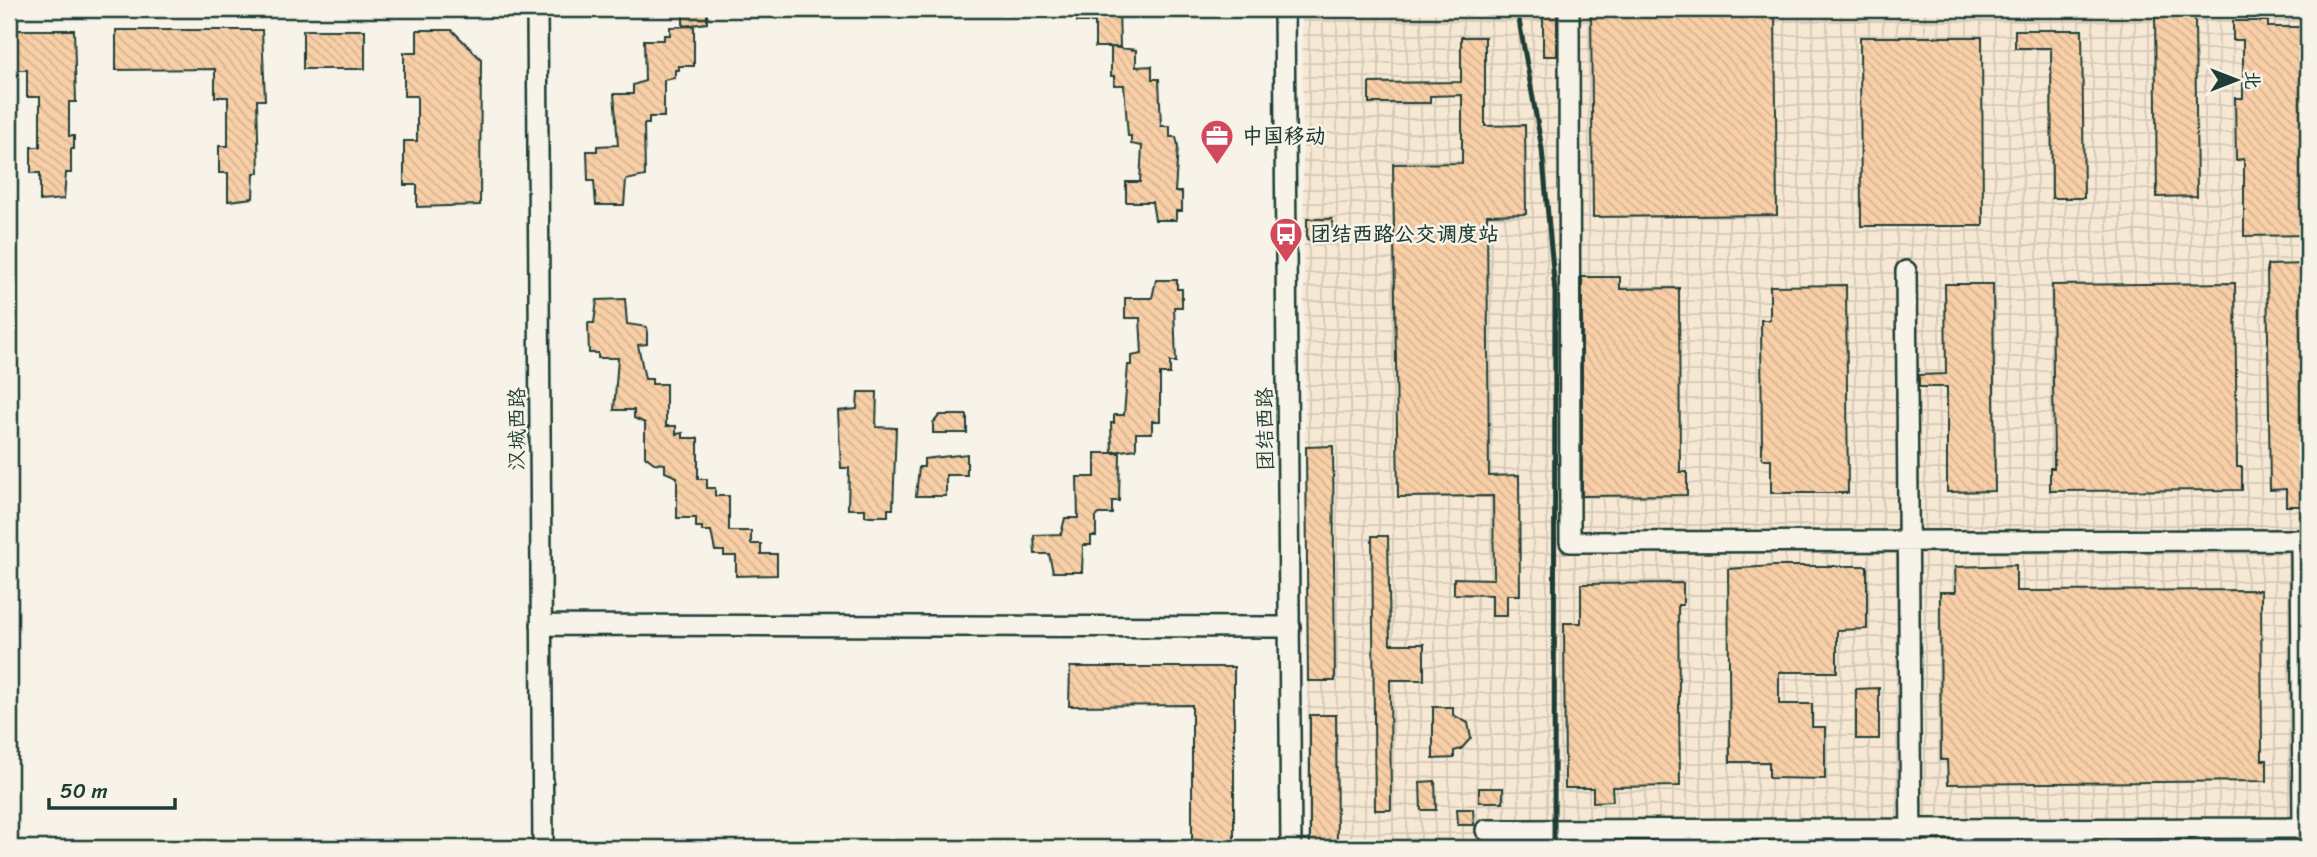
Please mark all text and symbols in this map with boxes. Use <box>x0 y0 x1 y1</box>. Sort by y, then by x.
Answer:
north arrow <box>2202 46 2272 116</box>
text: 北 <box>2236 70 2269 90</box>
office icon: 中国移动 <box>1198 117 1236 166</box>
place label: 中国移动 <box>1242 117 1326 155</box>
bus stop icon: 团结西路公交调度站 <box>1267 215 1305 264</box>
place label: 团结西路公交调度站 <box>1310 215 1499 253</box>
street label: 汉城西路 <box>498 387 536 471</box>
street label: 团结西路 <box>1245 387 1285 471</box>
scale bar <box>49 766 175 810</box>
text: 50 m <box>60 772 108 810</box>

